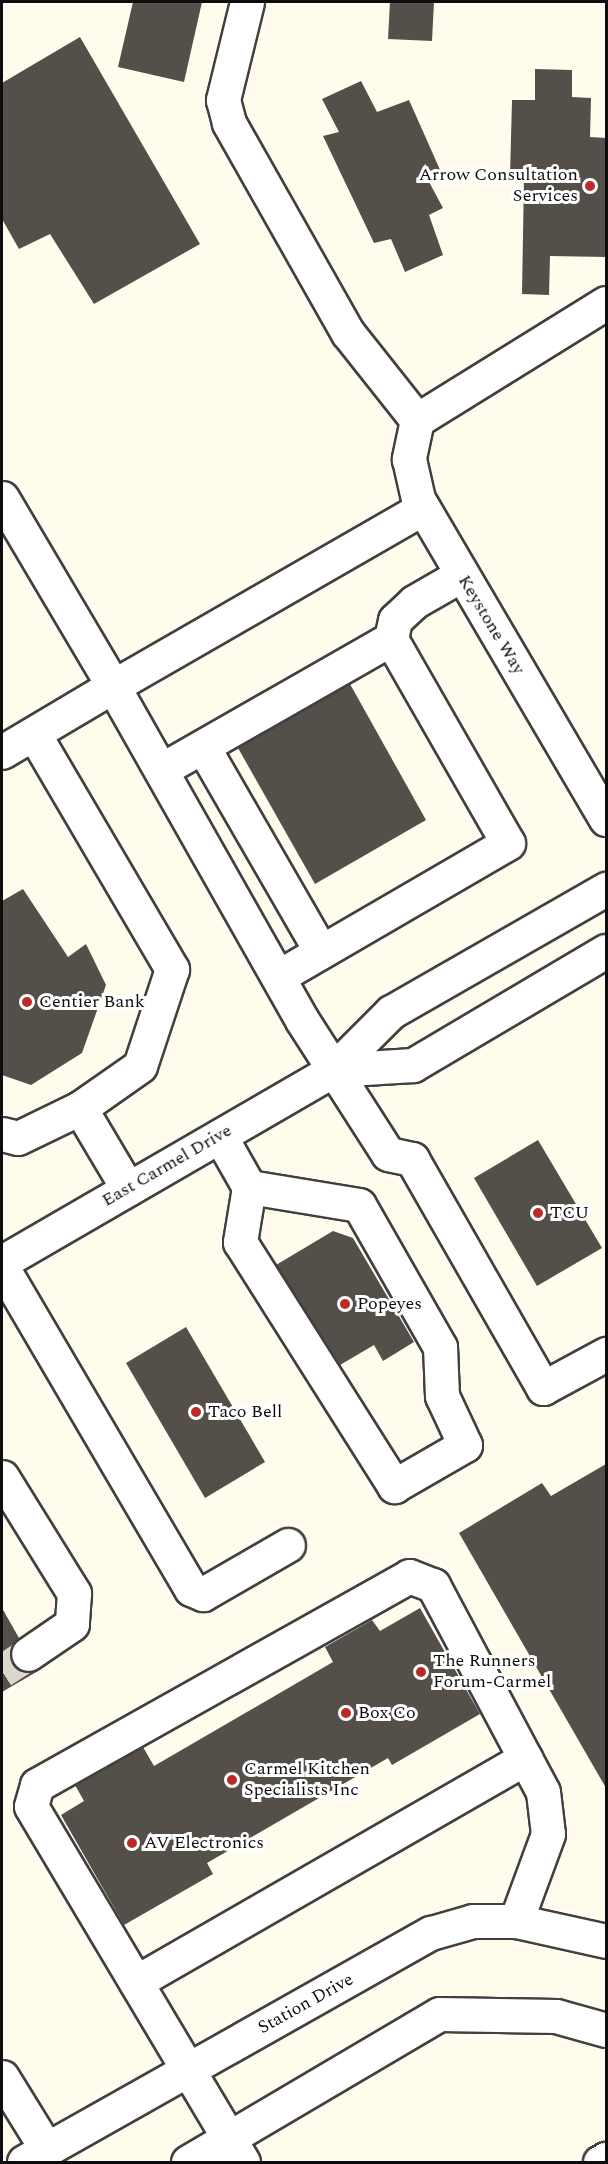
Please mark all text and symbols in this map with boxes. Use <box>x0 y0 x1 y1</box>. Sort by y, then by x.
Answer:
place label: Arrow Consultation Services <box>419 165 578 207</box>
marker: Arrow Consultation Services <box>583 179 597 193</box>
street label: Keystone Way <box>453 571 529 679</box>
place label: Centier Bank <box>39 991 145 1013</box>
marker: Centier Bank <box>20 995 34 1009</box>
street label: East Carmel Drive <box>98 1120 236 1212</box>
place label: TCU <box>550 1202 589 1224</box>
marker: TCU <box>531 1206 545 1220</box>
place label: Popeyes <box>357 1293 422 1315</box>
marker: Popeyes <box>338 1297 352 1311</box>
place label: Taco Bell <box>208 1401 282 1423</box>
marker: Taco Bell <box>189 1405 203 1419</box>
place label: The Runners Forum-Carmel <box>433 1651 551 1694</box>
marker: The Runners Forum-Carmel <box>414 1665 428 1679</box>
place label: Box Co <box>358 1702 416 1724</box>
marker: Box Co <box>339 1706 353 1720</box>
place label: Carmel Kitchen Specialists Inc <box>244 1759 370 1802</box>
marker: Carmel Kitchen Specialists Inc <box>225 1773 239 1787</box>
place label: AV Electronics <box>144 1832 264 1854</box>
marker: AV Electronics <box>125 1836 139 1850</box>
street label: Station Drive <box>255 1969 357 2039</box>

